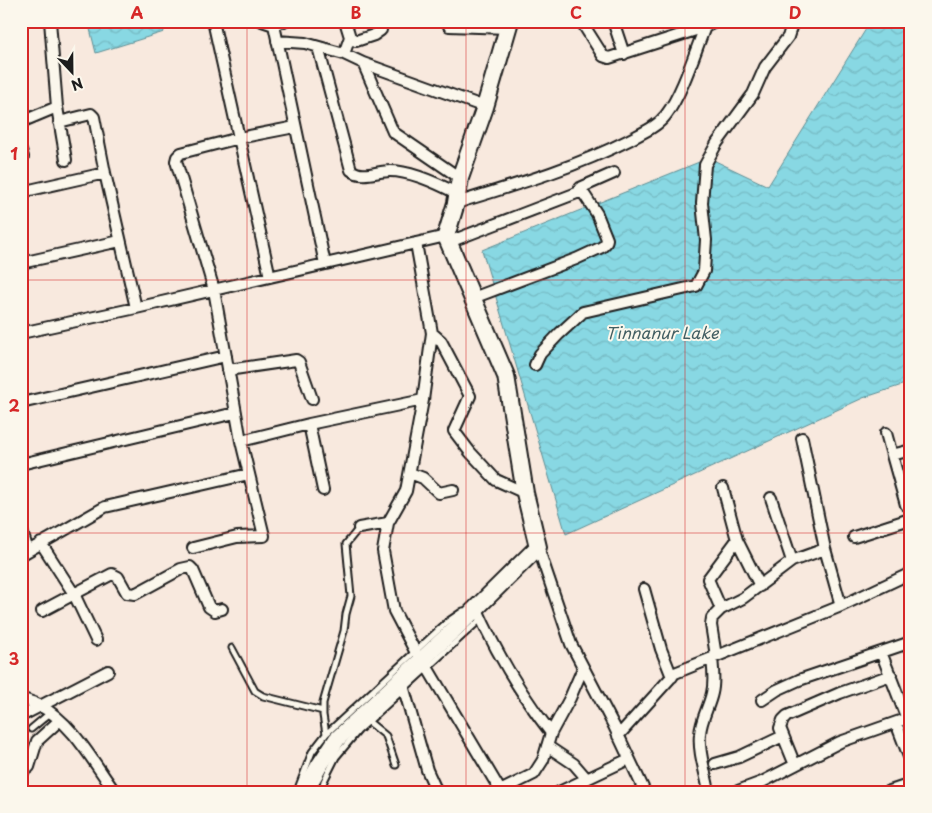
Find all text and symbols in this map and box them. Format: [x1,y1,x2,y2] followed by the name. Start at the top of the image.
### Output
[131,0,144,24] text: A
[351,0,362,24] text: B
[570,0,582,24] text: C
[789,0,801,24] text: D
[48,48,98,98] north arrow
[68,73,86,96] text: N
[10,141,18,165] text: 1
[606,320,720,344] water label: Tinnanur Lake
[8,393,20,417] text: 2
[9,646,19,670] text: 3

